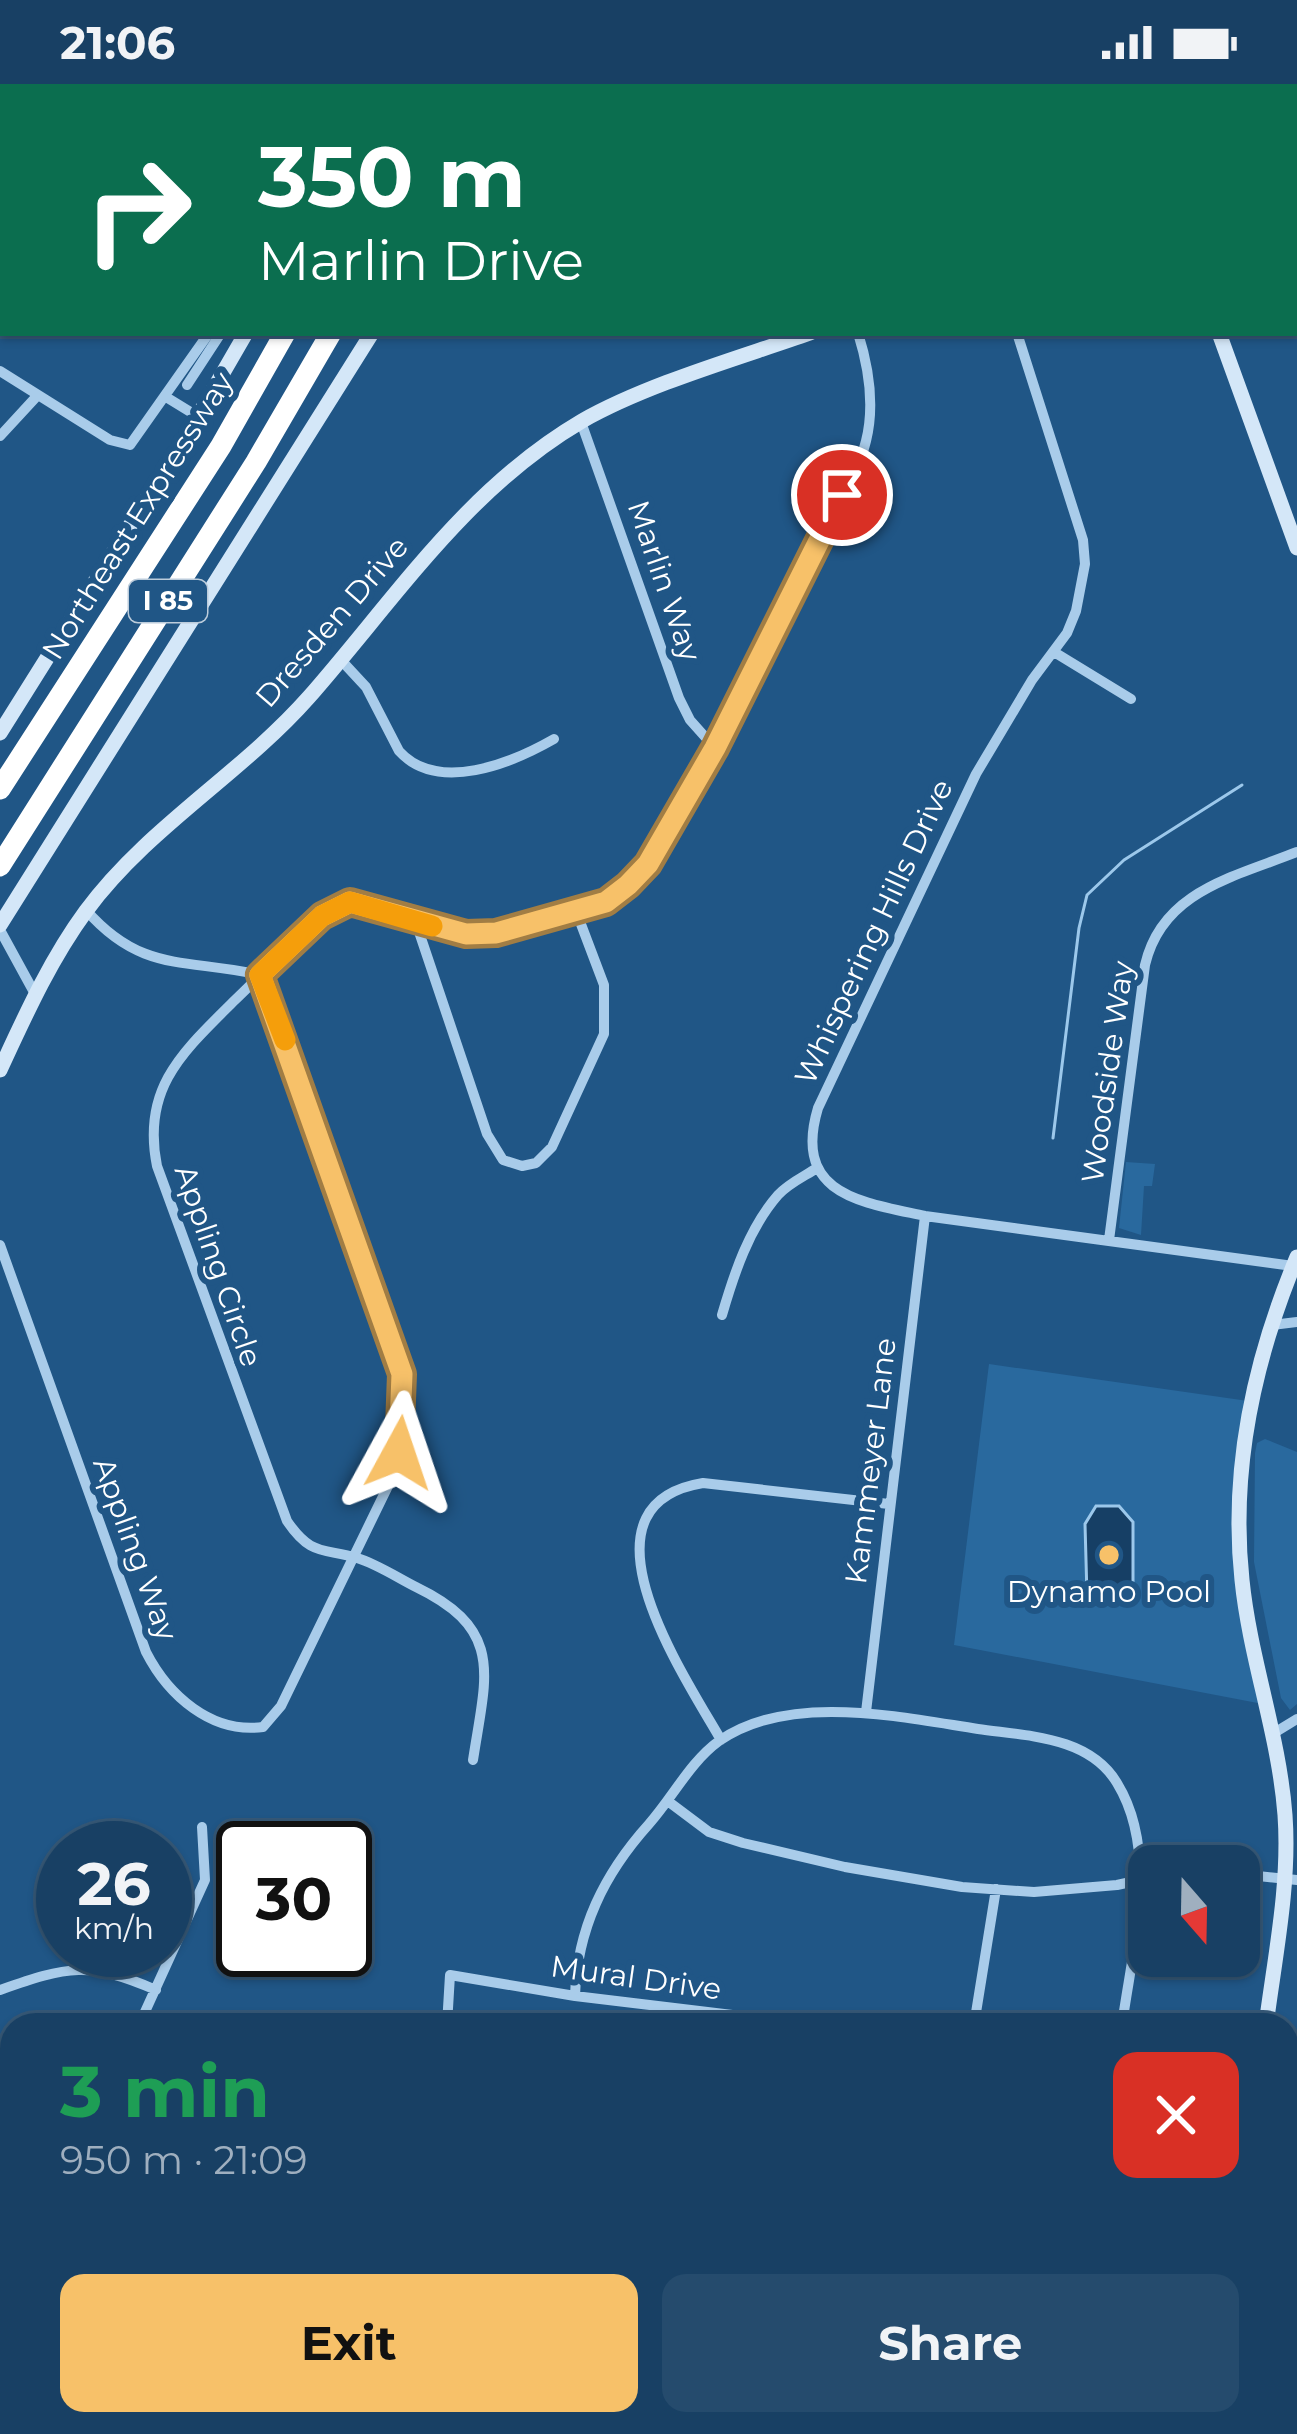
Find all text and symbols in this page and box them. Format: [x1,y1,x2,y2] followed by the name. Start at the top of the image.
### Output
[60,15,175,70] text: 21:06
[258,126,526,228] text: 350 m
[60,132,216,288] icon: right
[258,228,584,294] text: Marlin Drive
[34,364,242,666] street label: Northeast Expressway
[791,444,893,546] pin
[809,462,875,528] icon: arrive
[620,496,709,667] street label: Marlin Way
[247,529,416,715] street label: Dresden Drive
[129,580,207,622] road number: I 85
[787,773,961,1090] street label: Whispering Hills Drive
[1074,958,1141,1185] street label: Woodside Way
[167,1160,270,1372] street label: Appling Circle
[837,1336,904,1586] street label: Kammeyer Lane
[336,1390,462,1516] position arrow
[85,1452,186,1646] street label: Appling Way
[1096,1542,1122,1568] marker: Dynamo Pool
[1007,1573,1211,1610] place label: Dynamo Pool
[216,1821,372,1977] speed limit sign: 30
[1128,1845,1260,1977] north arrow
[1128,1845,1260,1977] map controls
[77,1847,151,1920] text: 26
[74,1910,154,1947] text: km/h
[548,1947,724,2008] street label: Mural Drive
[60,2047,270,2135] text: 3 min
[1113,2052,1239,2178] button: close
[60,2136,308,2184] text: 950 m · 21:09
[60,2274,638,2412] button: Exit
[662,2274,1239,2412] button: Share

